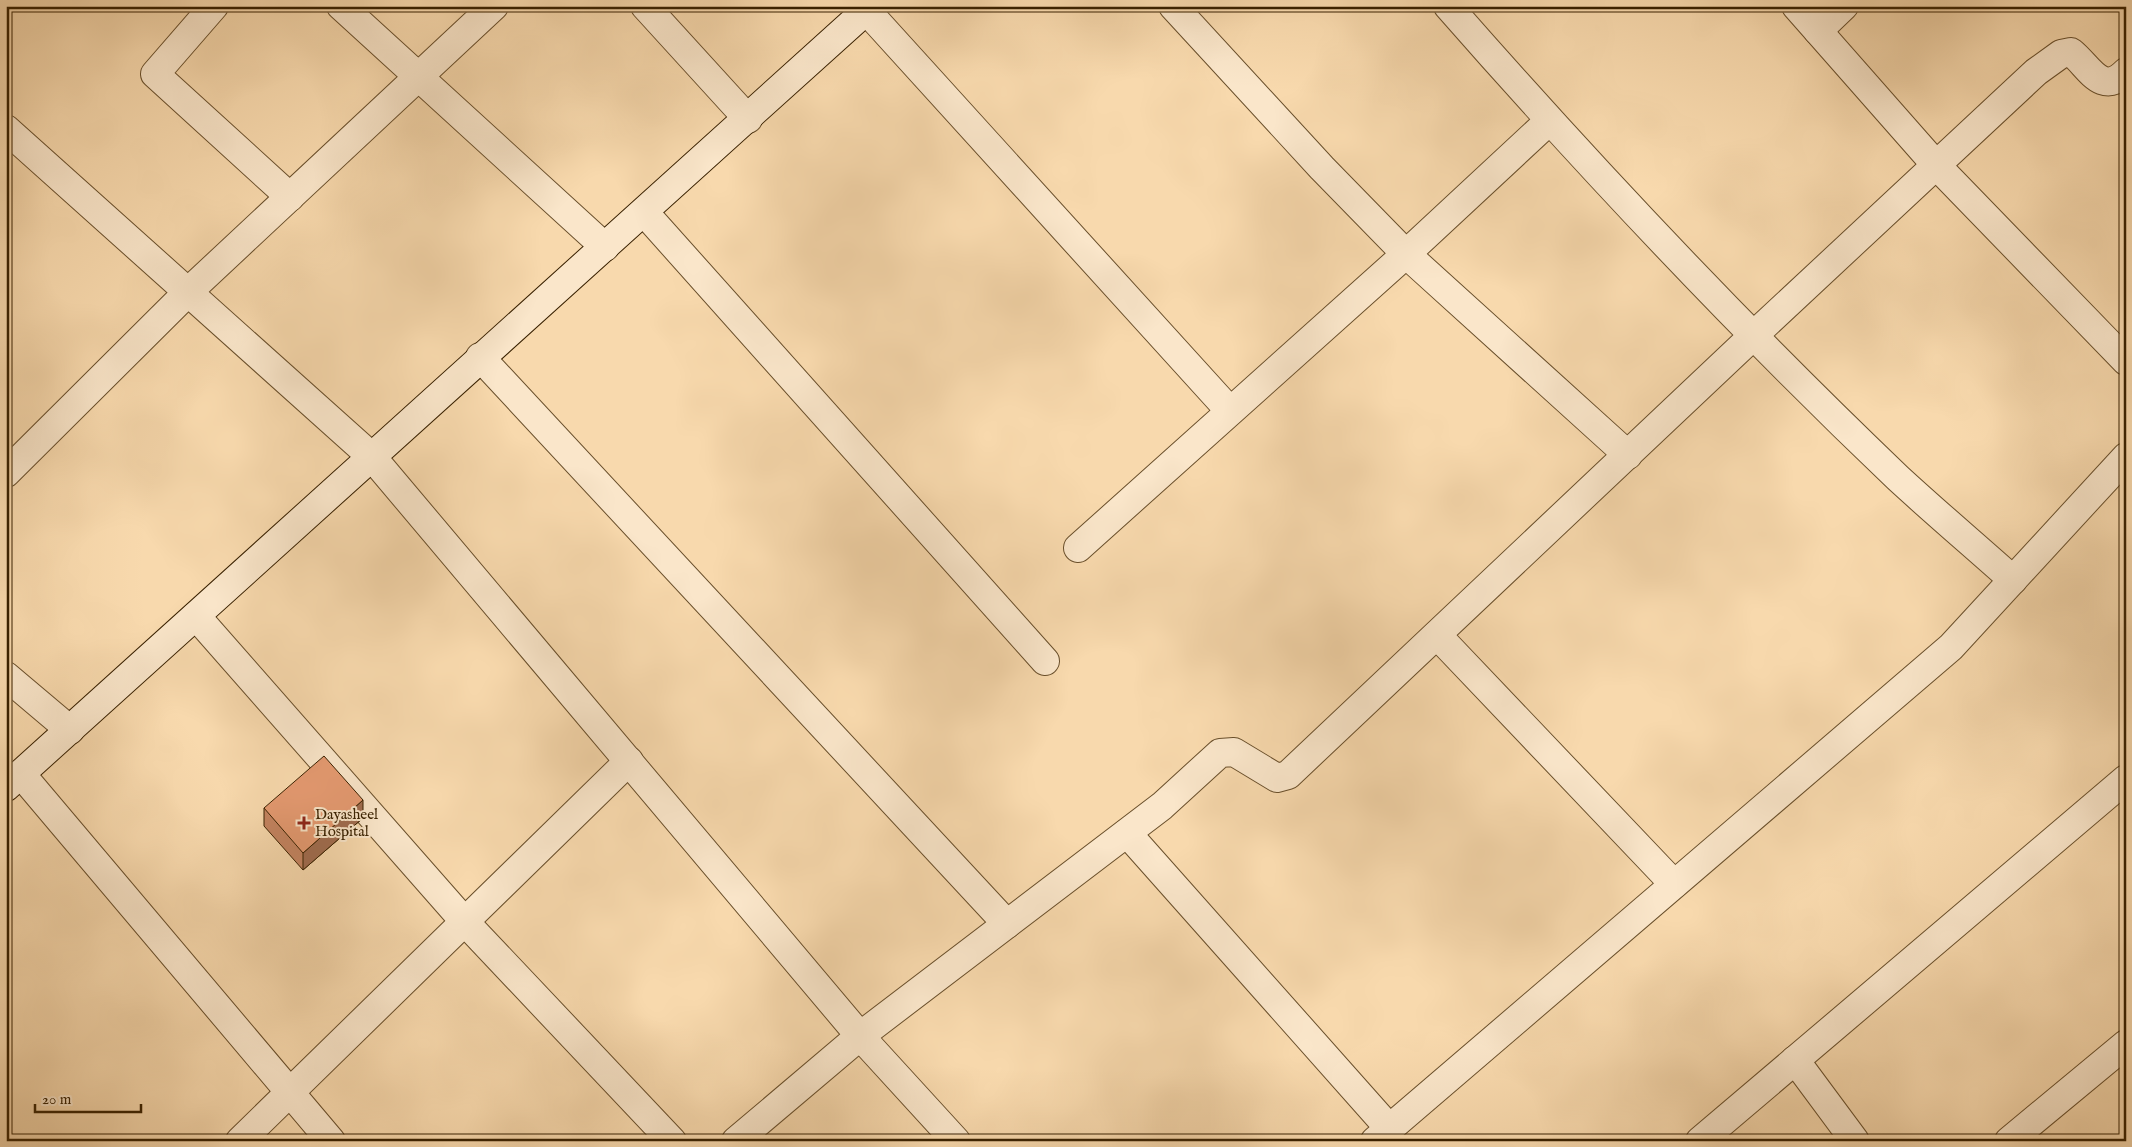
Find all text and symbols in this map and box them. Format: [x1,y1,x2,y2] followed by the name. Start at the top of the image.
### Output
[315,805,379,841] place label: Dayasheel Hospital
[297,816,311,830] marker: Dayasheel Hospital
[35,1082,141,1114] scale bar
[42,1090,72,1109] text: 20 m

